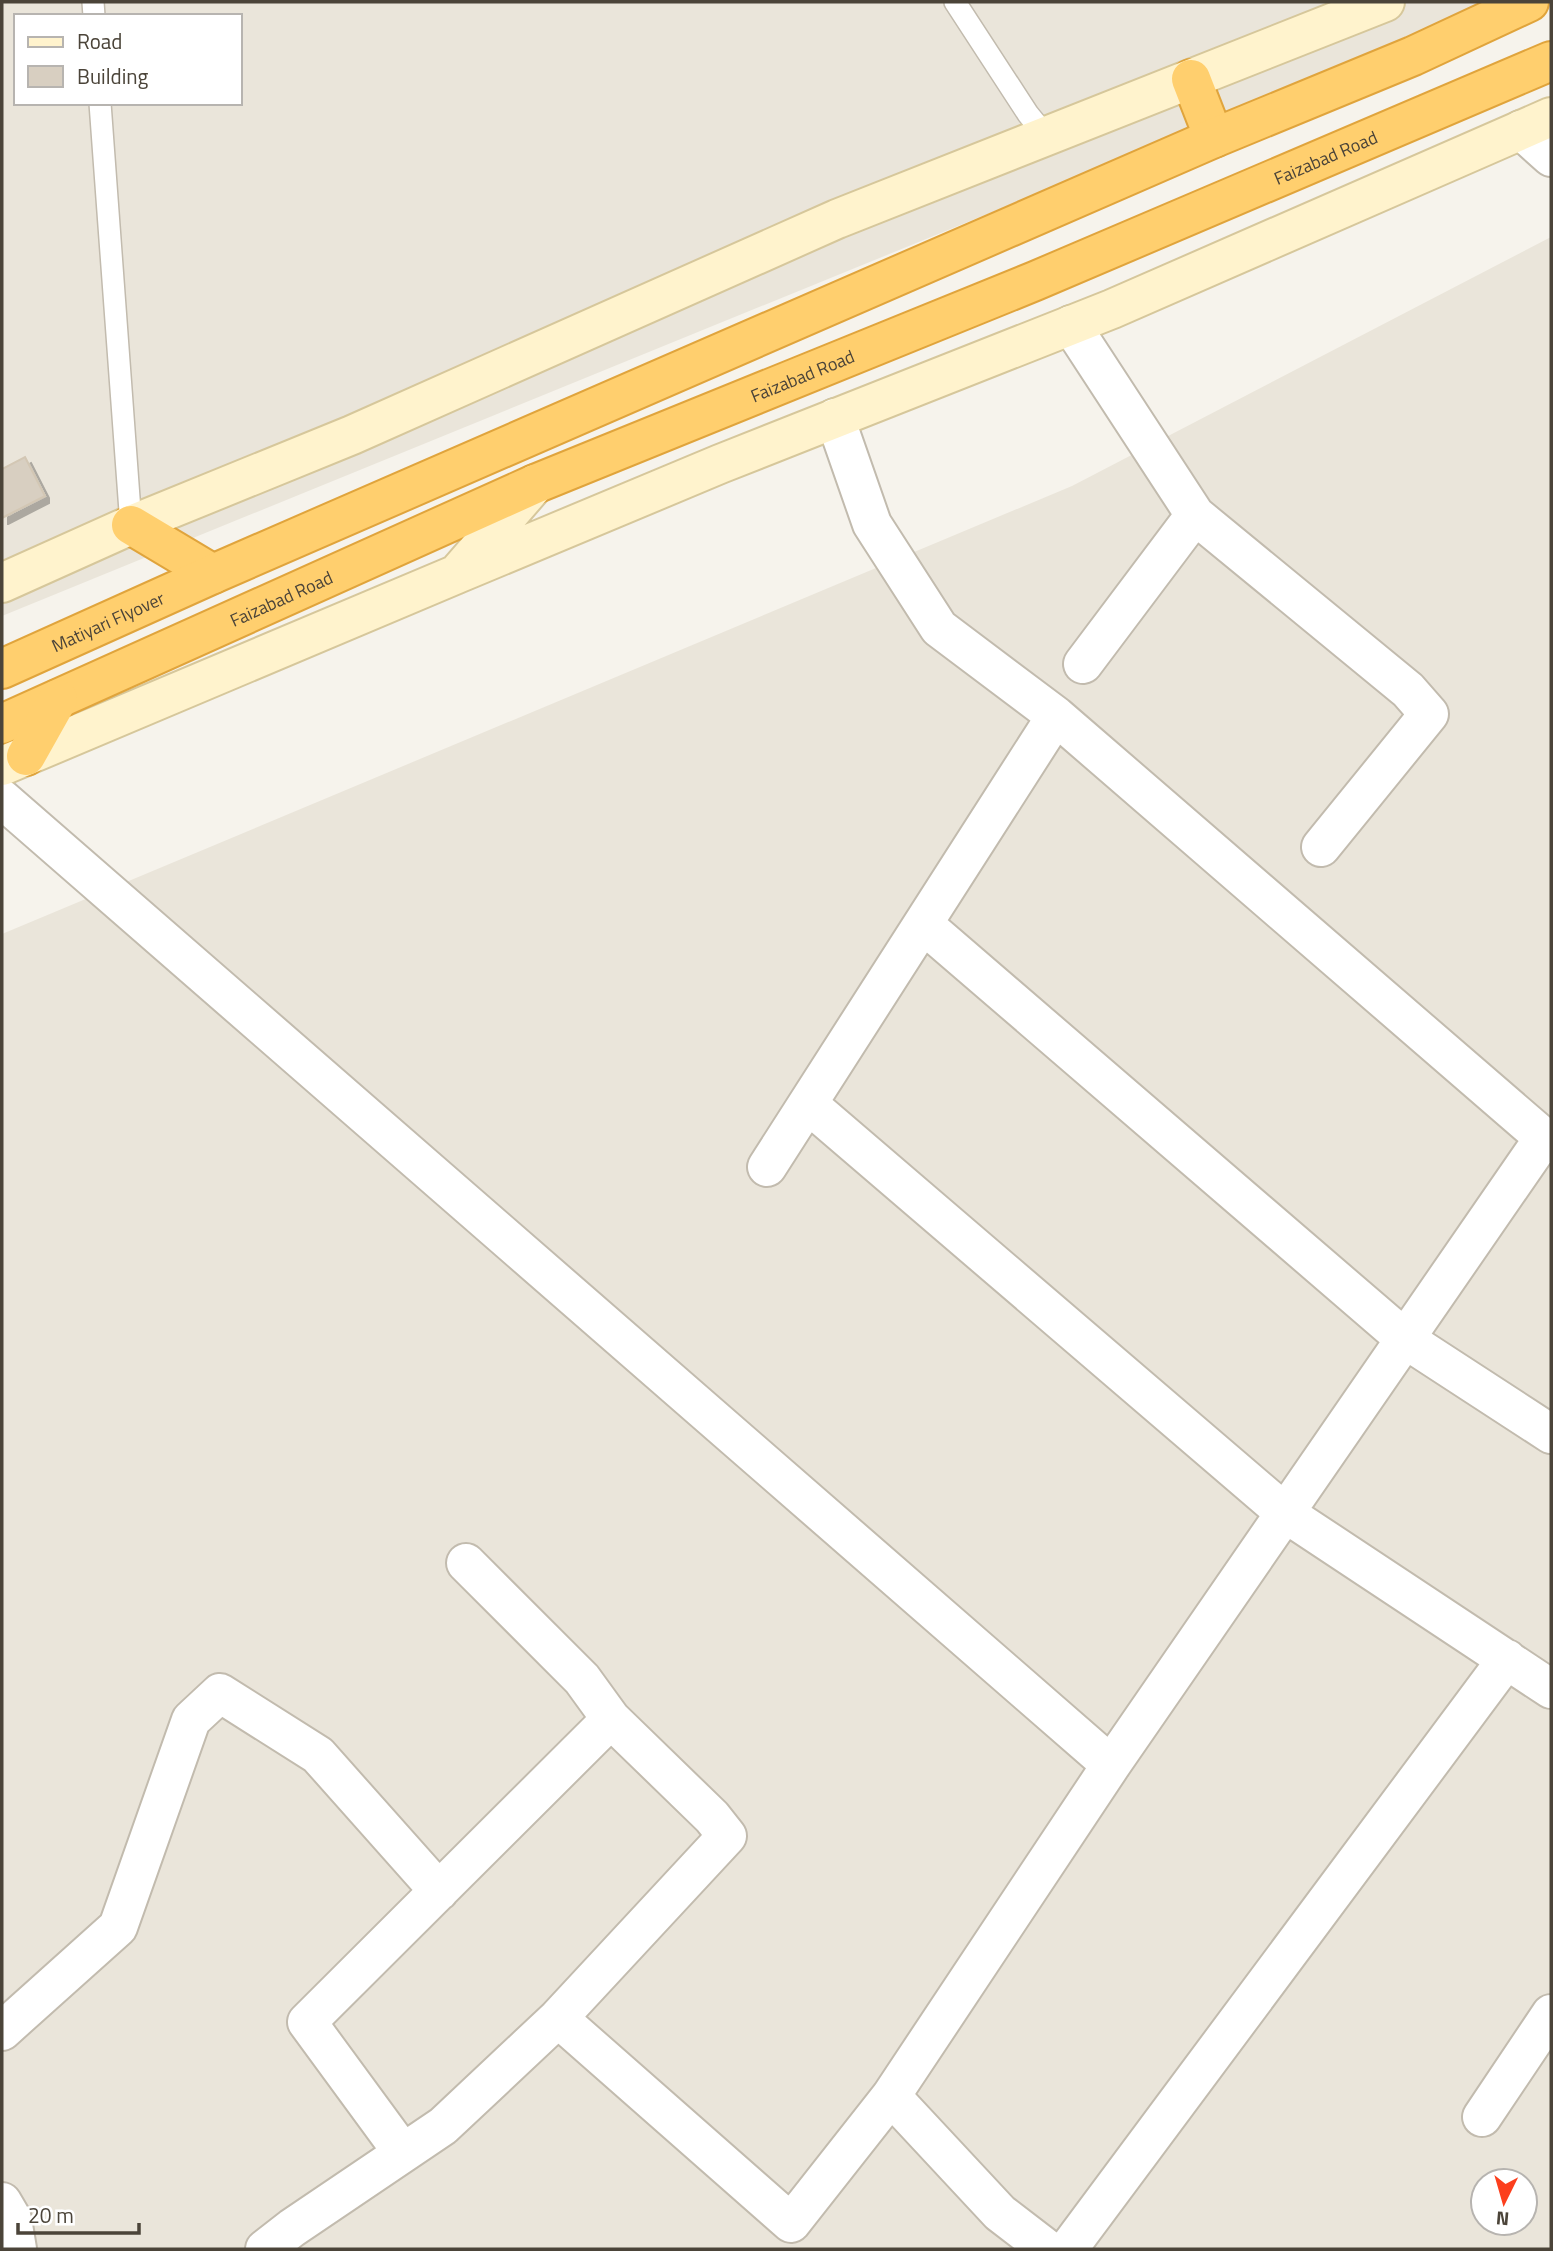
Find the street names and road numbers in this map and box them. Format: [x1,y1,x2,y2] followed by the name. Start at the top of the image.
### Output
[1270,123,1381,191] street label: Faizabad Road
[746,342,858,409] street label: Faizabad Road
[225,563,337,633] street label: Faizabad Road
[47,584,169,659] street label: Matiyari Flyover

